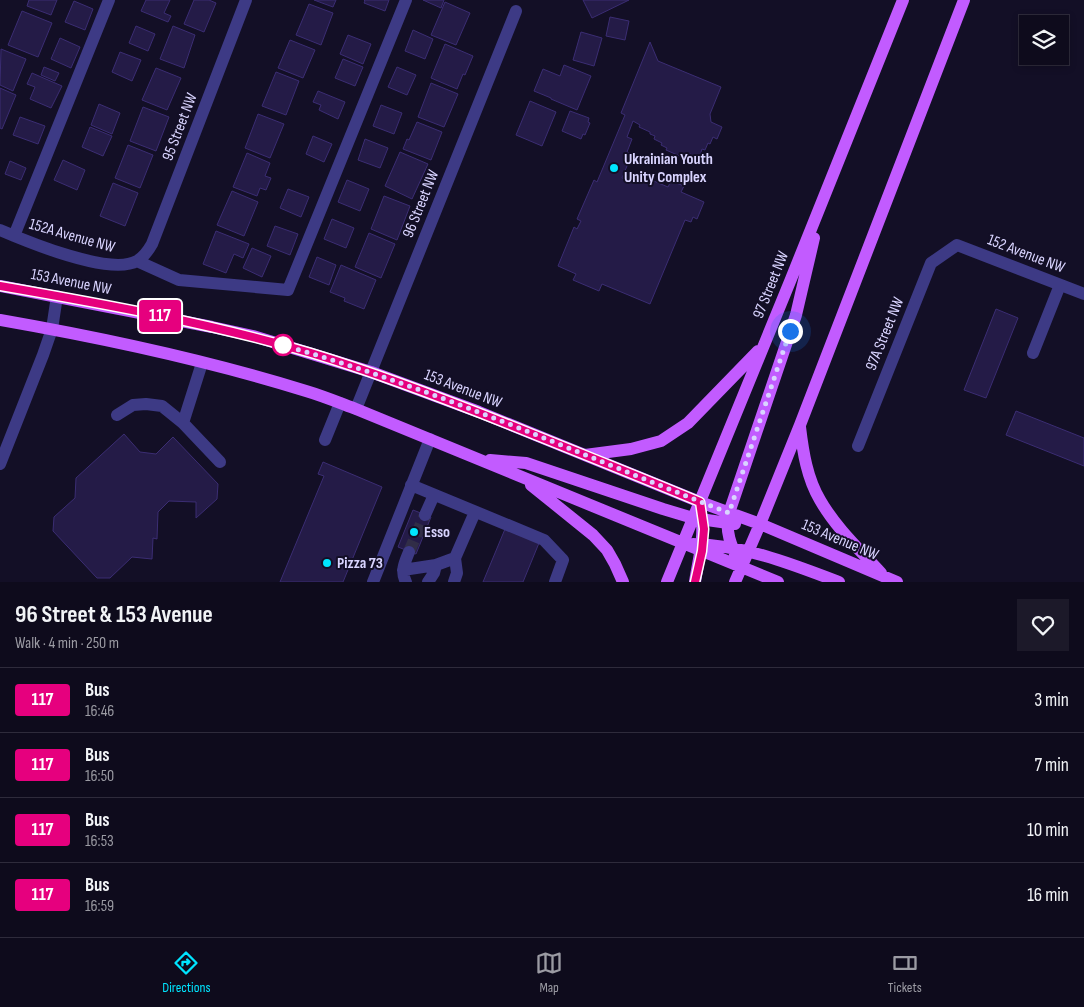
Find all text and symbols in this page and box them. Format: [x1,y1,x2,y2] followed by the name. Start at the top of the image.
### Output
[1019,15,1069,65] map controls
[1019,15,1069,65] button: layers
[158,90,202,164] street label: 95 Street NW
[624,150,713,187] place label: Ukrainian Youth Unity Complex
[608,162,620,174] marker: Ukrainian Youth Unity Complex
[399,167,443,241] street label: 96 Street NW
[27,215,118,257] street label: 152A Avenue NW
[985,231,1068,278] street label: 152 Avenue NW
[749,248,793,321] street label: 97 Street NW
[29,265,113,299] street label: 153 Avenue NW
[862,294,909,373] street label: 97A Street NW
[131,300,189,332] line badge: 117
[149,305,171,326] text: 117
[778,319,803,344] your location
[272,334,294,356] unlabelled marker
[422,366,505,413] street label: 153 Avenue NW
[799,515,882,565] street label: 153 Avenue NW
[424,523,450,542] place label: Esso
[408,526,420,538] marker: Esso
[337,554,383,573] place label: Pizza 73
[321,557,333,569] marker: Pizza 73
[1017,599,1069,651] button: heart
[15,600,213,629] text: 96 Street & 153 Avenue
[15,634,119,653] text: Walk · 4 min · 250 m
[85,679,110,702] text: Bus
[32,689,53,710] text: 117
[1034,689,1069,712] text: 3 min
[85,702,114,721] text: 16:46
[85,744,110,767] text: Bus
[32,754,53,775] text: 117
[1035,754,1069,777] text: 7 min
[85,767,114,786] text: 16:50
[85,809,110,832] text: Bus
[32,819,53,840] text: 117
[1027,819,1069,842] text: 10 min
[85,832,114,851] text: 16:53
[85,874,110,897] text: Bus
[32,884,53,905] text: 117
[1027,884,1069,907] text: 16 min
[85,897,114,916] text: 16:59
[162,949,210,996] tab: Directions
[535,949,563,996] tab: Map
[888,949,922,996] tab: Tickets

